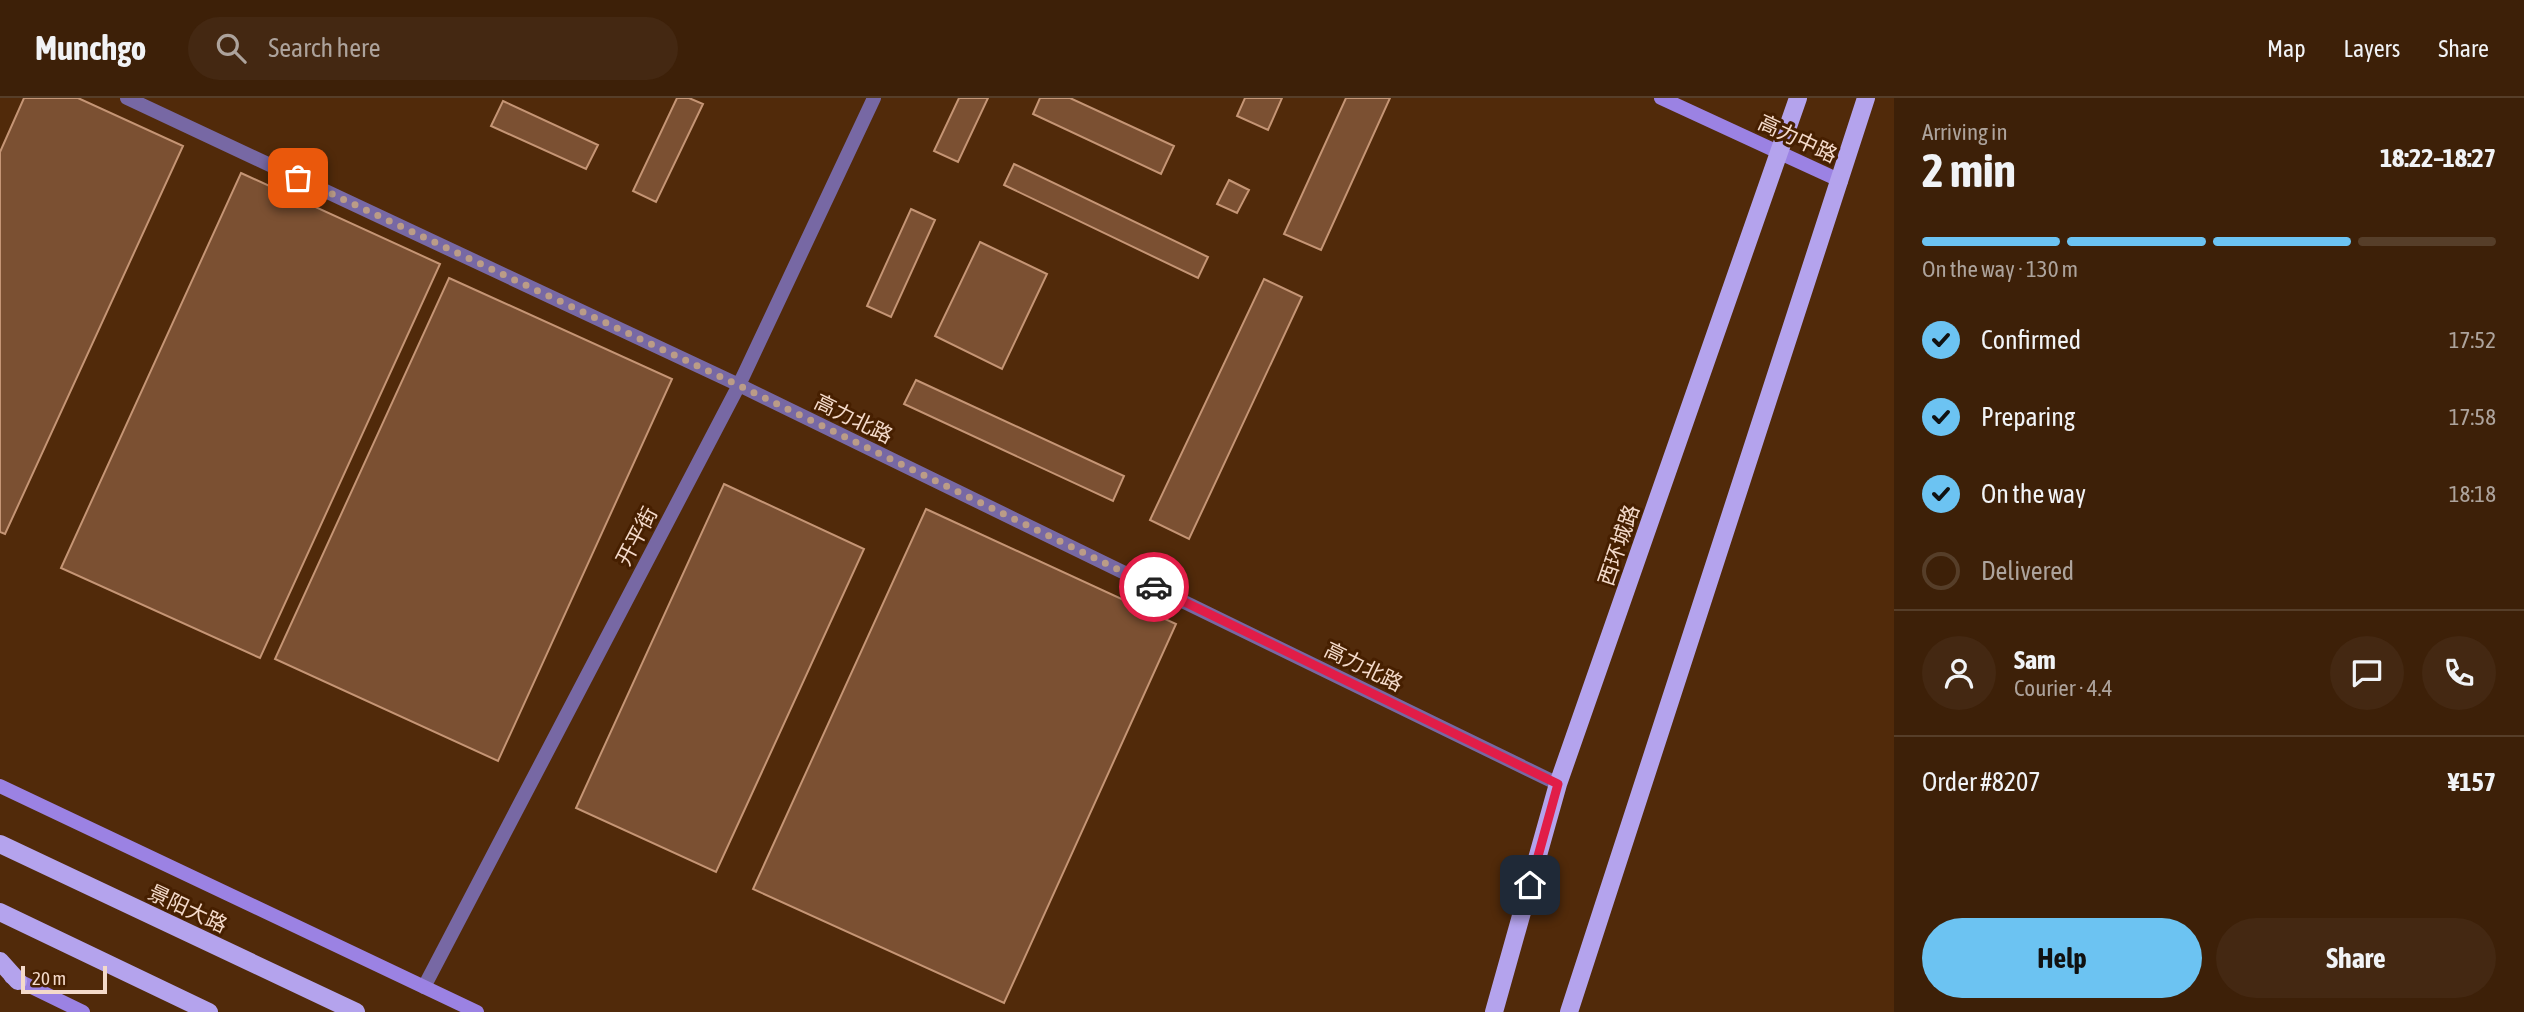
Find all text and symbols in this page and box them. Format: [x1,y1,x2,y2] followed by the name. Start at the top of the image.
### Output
[188,17,678,80] search box
[35,29,146,67] text: Munchgo
[212,29,250,67] icon: search
[268,33,380,63] text: Search here
[2267,35,2306,62] text: Map
[2344,35,2400,62] text: Layers
[2438,35,2489,62] text: Share
[1755,109,1841,167] street label: 高力中路
[1922,119,2008,145] text: Arriving in
[2380,143,2496,173] text: 18:22–18:27
[1922,144,2016,197] text: 2 min
[268,148,328,208] pin
[279,159,317,197] icon: bag
[1922,256,2078,282] text: On the way · 130 m
[1922,321,1960,359] icon: check
[1981,325,2081,355] text: Confirmed
[2449,327,2496,353] text: 17:52
[811,389,897,447] street label: 高力北路
[1922,398,1960,436] icon: check
[1981,402,2075,432] text: Preparing
[2449,404,2496,430] text: 17:58
[1922,475,1960,513] icon: check
[1981,479,2086,509] text: On the way
[2449,481,2496,507] text: 18:18
[1593,501,1643,589] street label: 西环城路
[611,503,661,569] street label: 开平街
[1119,552,1189,622] courier
[1981,556,2074,586] text: Delivered
[1135,568,1173,606] icon: car
[1922,636,1996,710] button: person
[2330,636,2404,710] button: chat
[2422,636,2496,710] button: phone
[1321,637,1407,695] street label: 高力北路
[2014,645,2056,675] text: Sam
[2014,675,2113,701] text: Courier · 4.4
[1922,767,2041,797] text: Order #8207
[2448,767,2496,797] text: ¥157
[1500,855,1560,915] pin
[1511,866,1549,904] icon: home
[145,879,231,937] street label: 景阳大路
[1922,918,2202,998] button: Help
[2216,918,2496,998] button: Share
[21,963,107,995] scale bar
[32,967,66,989] text: 20 m

